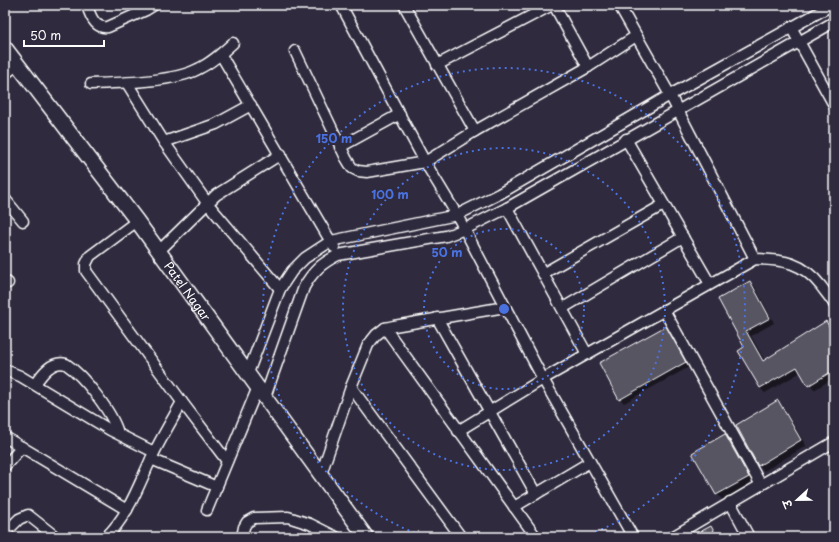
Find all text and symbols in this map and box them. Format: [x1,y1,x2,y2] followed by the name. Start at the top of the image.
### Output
[24,22,104,48] scale bar
[30,26,61,44] text: 50 m
[316,129,352,147] text: 150 m
[371,185,409,203] text: 100 m
[431,243,463,261] text: 50 m
[160,258,216,325] street label: Patel Nagar
[497,302,511,316] centre of rings
[777,480,817,520] north arrow
[777,496,797,511] text: उ

